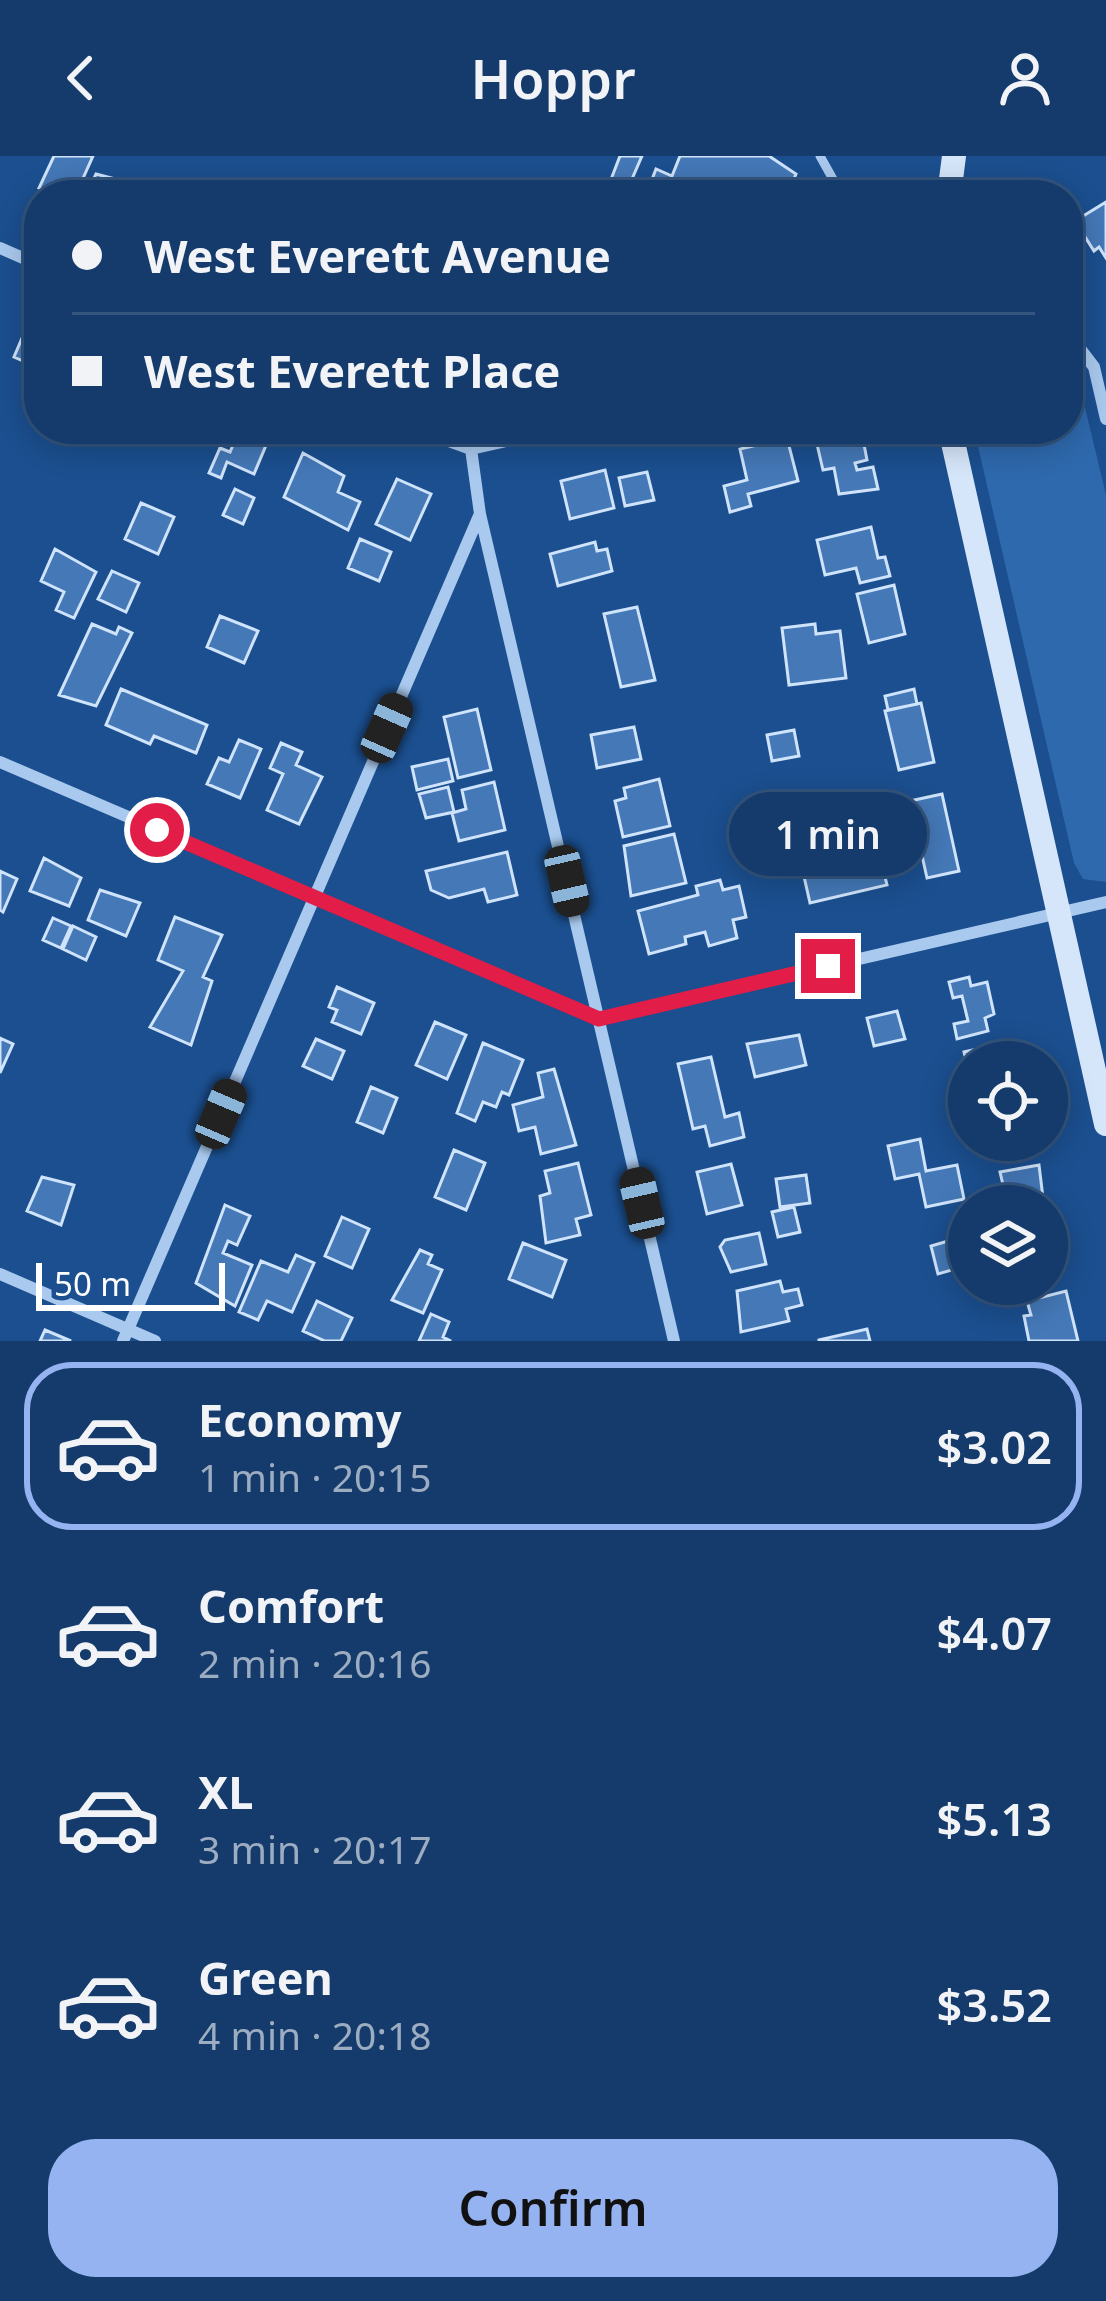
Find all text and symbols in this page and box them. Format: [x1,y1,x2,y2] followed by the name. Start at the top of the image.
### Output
[470,41,636,115] text: Hoppr
[48,45,114,111] icon: back
[992,45,1058,111] icon: person
[144,225,611,286] text: West Everett Avenue
[144,340,560,401] text: West Everett Place
[356,688,418,768] car
[729,792,927,876] callout: 1 min
[130,803,184,857] route start
[775,807,881,860] text: 1 min
[541,842,593,920] car
[801,939,855,993] route end
[948,1041,1068,1305] map controls
[948,1041,1068,1161] button: locate
[190,1074,252,1154] car
[616,1164,668,1242] car
[948,1185,1068,1305] button: layers
[36,1257,225,1310] scale bar
[54,1261,131,1306] text: 50 m
[198,1389,402,1450] text: Economy
[54,1392,162,1500] icon: car
[937,1416,1052,1477] text: $3.02
[198,1450,432,1503] text: 1 min · 20:15
[198,1575,384,1636] text: Comfort
[54,1578,162,1686] icon: car
[937,1602,1052,1663] text: $4.07
[198,1636,432,1689] text: 2 min · 20:16
[198,1761,253,1822] text: XL
[54,1764,162,1872] icon: car
[937,1788,1052,1849] text: $5.13
[198,1822,432,1875] text: 3 min · 20:17
[198,1947,333,2008] text: Green
[54,1950,162,2058] icon: car
[937,1974,1052,2035] text: $3.52
[198,2008,432,2061] text: 4 min · 20:18
[48,2139,1058,2277] button: Confirm

